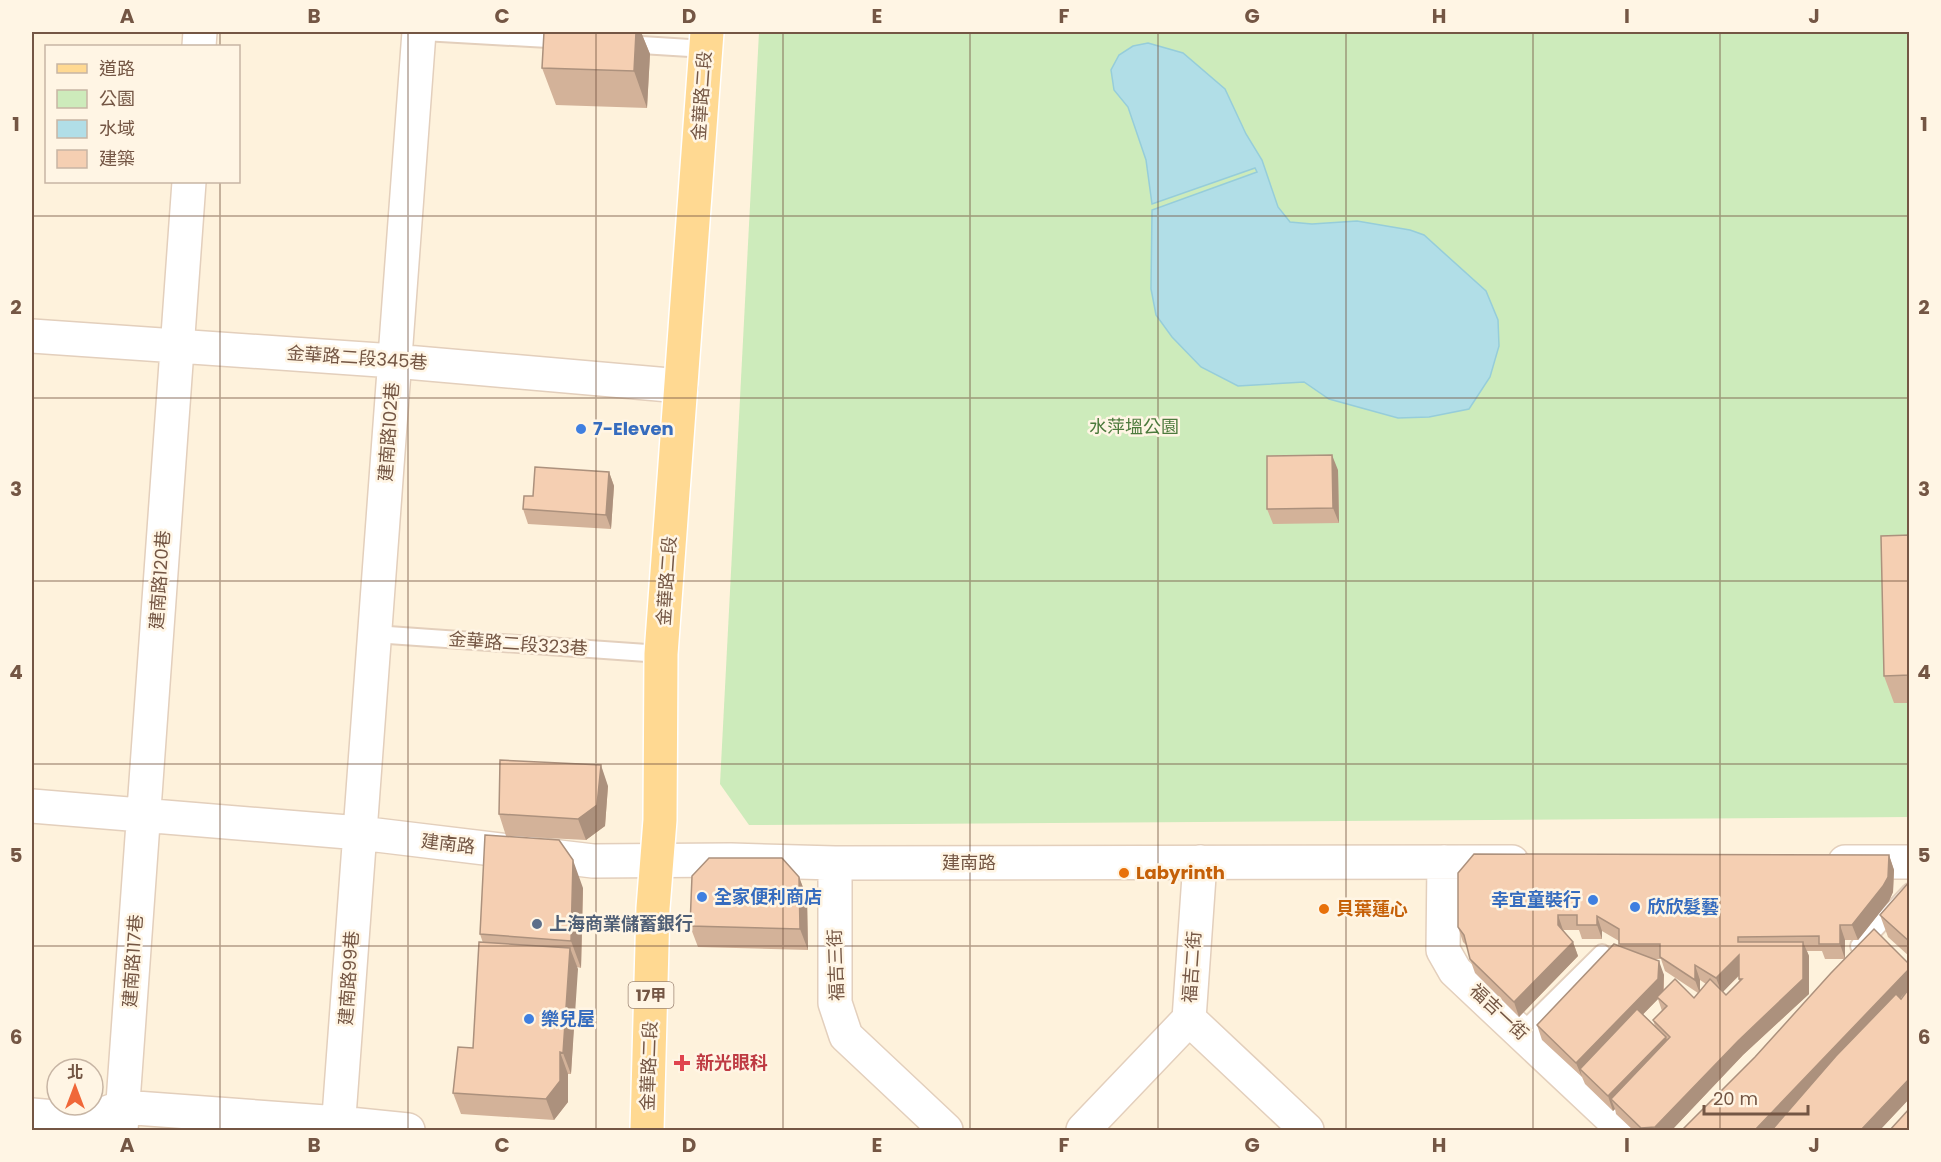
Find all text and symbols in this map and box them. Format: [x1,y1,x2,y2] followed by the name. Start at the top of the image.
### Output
[120,2,135,30] text: A
[307,2,321,30] text: B
[494,2,510,30] text: C
[682,2,696,30] text: D
[872,2,882,30] text: E
[1059,2,1070,30] text: F
[1244,2,1260,30] text: G
[1432,2,1446,30] text: H
[1624,2,1630,30] text: I
[1808,2,1820,30] text: J
[45,45,240,183] legend
[686,50,717,142] street label: 金華路二段
[99,56,135,81] text: 道路
[99,86,135,111] text: 公園
[12,110,20,138] text: 1
[1920,110,1928,138] text: 1
[99,116,135,141] text: 水域
[99,146,135,171] text: 建築
[10,293,22,321] text: 2
[1918,293,1930,321] text: 2
[286,340,428,375] street label: 金華路二段345巷
[373,382,404,482] street label: 建南路102巷
[1089,414,1179,439] park label: 水萍塭公園
[593,416,674,441] place label: 7-Eleven
[574,422,588,436] marker: 7-Eleven
[10,475,22,503] text: 3
[1918,475,1930,503] text: 3
[144,530,175,630] street label: 建南路120巷
[651,535,682,627] street label: 金華路二段
[448,626,589,661] street label: 金華路二段323巷
[9,658,23,686] text: 4
[1917,658,1931,686] text: 4
[420,828,476,859] street label: 建南路
[10,841,23,869] text: 5
[1918,841,1931,869] text: 5
[942,850,996,875] street label: 建南路
[1136,860,1225,885] place label: Labyrinth
[1117,866,1131,880] marker: Labyrinth
[714,884,822,909] place label: 全家便利商店
[1491,887,1581,912] place label: 幸宜童裝行
[695,890,709,904] marker: 全家便利商店
[1586,893,1600,907] marker: 幸宜童裝行
[1647,894,1719,919] place label: 欣欣髮藝
[1336,896,1408,921] place label: 貝葉蓮心
[1628,900,1642,914] marker: 欣欣髮藝
[1317,902,1331,916] marker: 貝葉蓮心
[549,911,693,936] place label: 上海商業儲蓄銀行
[117,914,148,1008] street label: 建南路117巷
[530,917,544,931] marker: 上海商業儲蓄銀行
[822,929,849,1001] street label: 福吉三街
[333,930,364,1026] street label: 建南路99巷
[1177,930,1206,1004] street label: 福吉二街
[1464,978,1534,1045] street label: 福吉一街
[628,982,674,1008] road number: 17甲
[541,1006,595,1031] place label: 樂兒屋
[522,1012,536,1026] marker: 樂兒屋
[634,1021,663,1111] street label: 金華路二段
[10,1023,22,1051] text: 6
[1918,1023,1930,1051] text: 6
[696,1050,768,1075] place label: 新光眼科
[673,1054,691,1072] marker: 新光眼科
[45,1057,105,1117] north arrow
[67,1061,83,1084] text: 北
[1704,1078,1808,1116] scale bar
[1713,1086,1758,1111] text: 20 m
[120,1131,135,1159] text: A
[307,1131,321,1159] text: B
[494,1131,510,1159] text: C
[682,1131,696,1159] text: D
[872,1131,882,1159] text: E
[1059,1131,1070,1159] text: F
[1244,1131,1260,1159] text: G
[1432,1131,1446,1159] text: H
[1624,1131,1630,1159] text: I
[1808,1131,1820,1159] text: J

